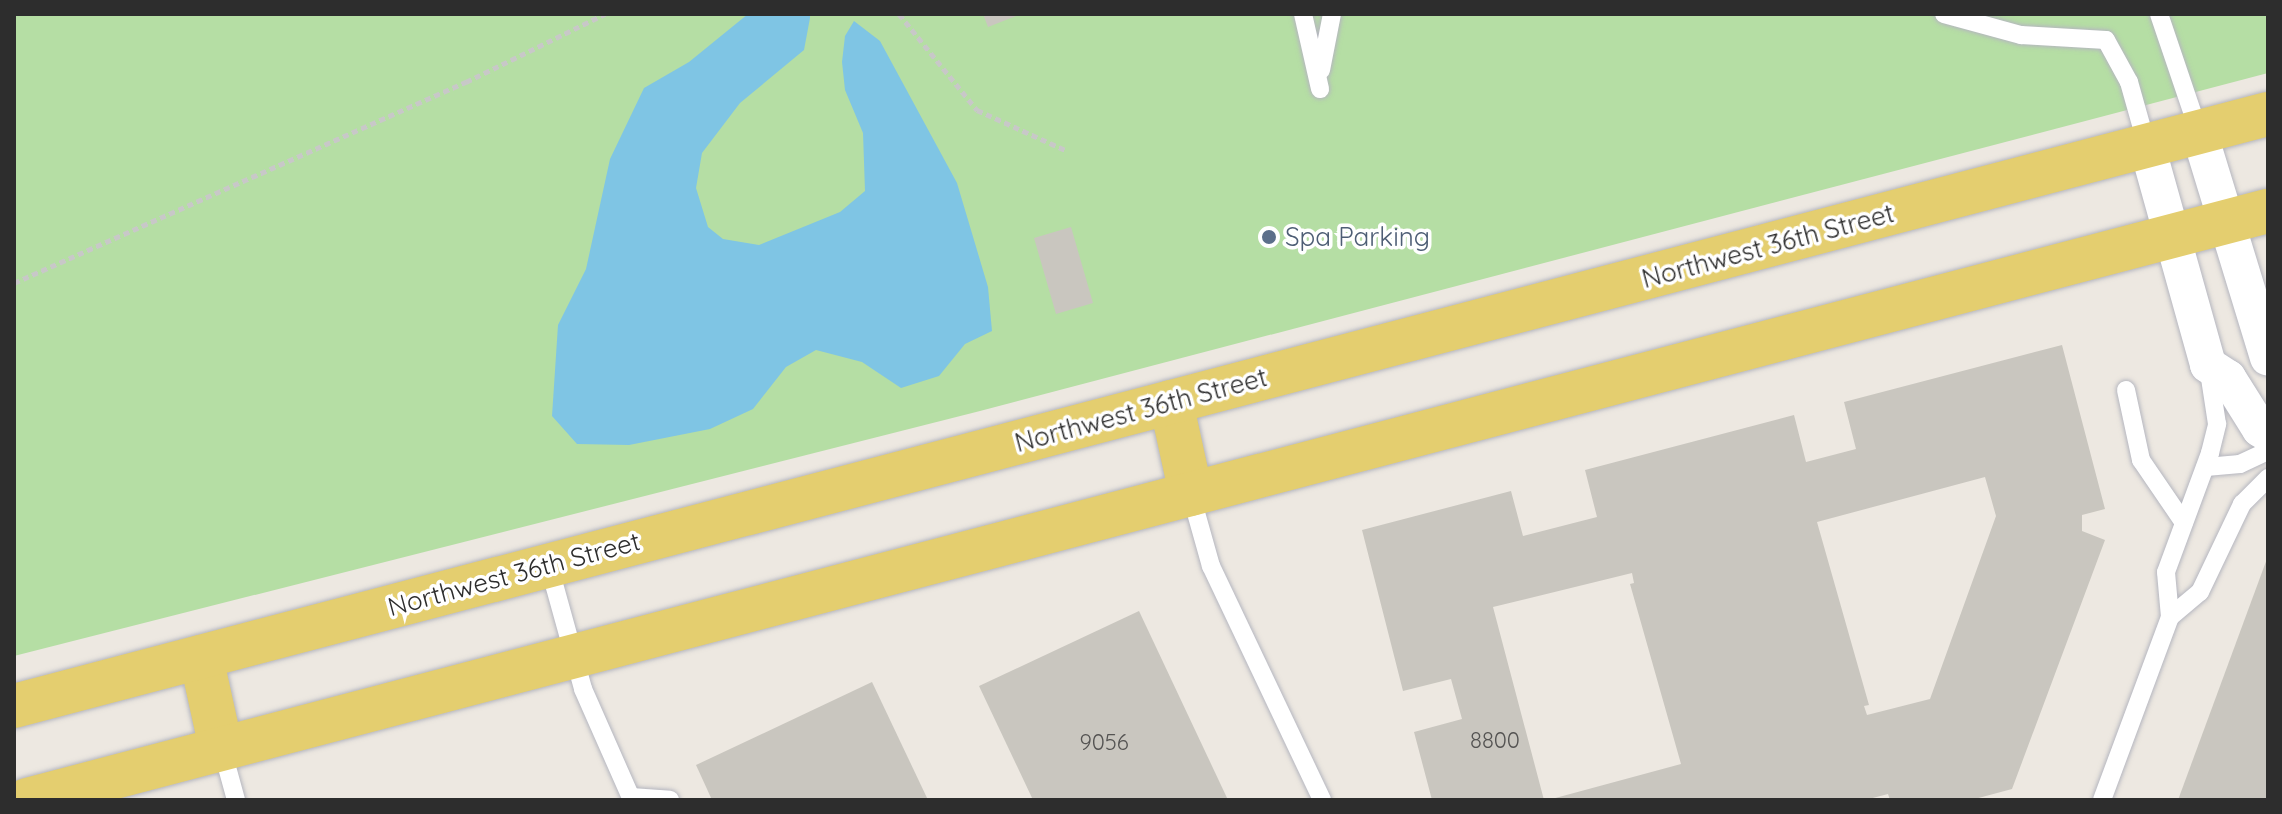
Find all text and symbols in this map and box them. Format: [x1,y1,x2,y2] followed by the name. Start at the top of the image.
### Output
[1638,197,1898,295] street label: Northwest 36th Street
[1285,221,1430,253] place label: Spa Parking
[1260,228,1278,246] marker: Spa Parking
[1011,361,1271,459] street label: Northwest 36th Street
[384,525,644,623] street label: Northwest 36th Street
[1470,728,1520,754] house number: 8800
[1079,730,1129,756] house number: 9056

